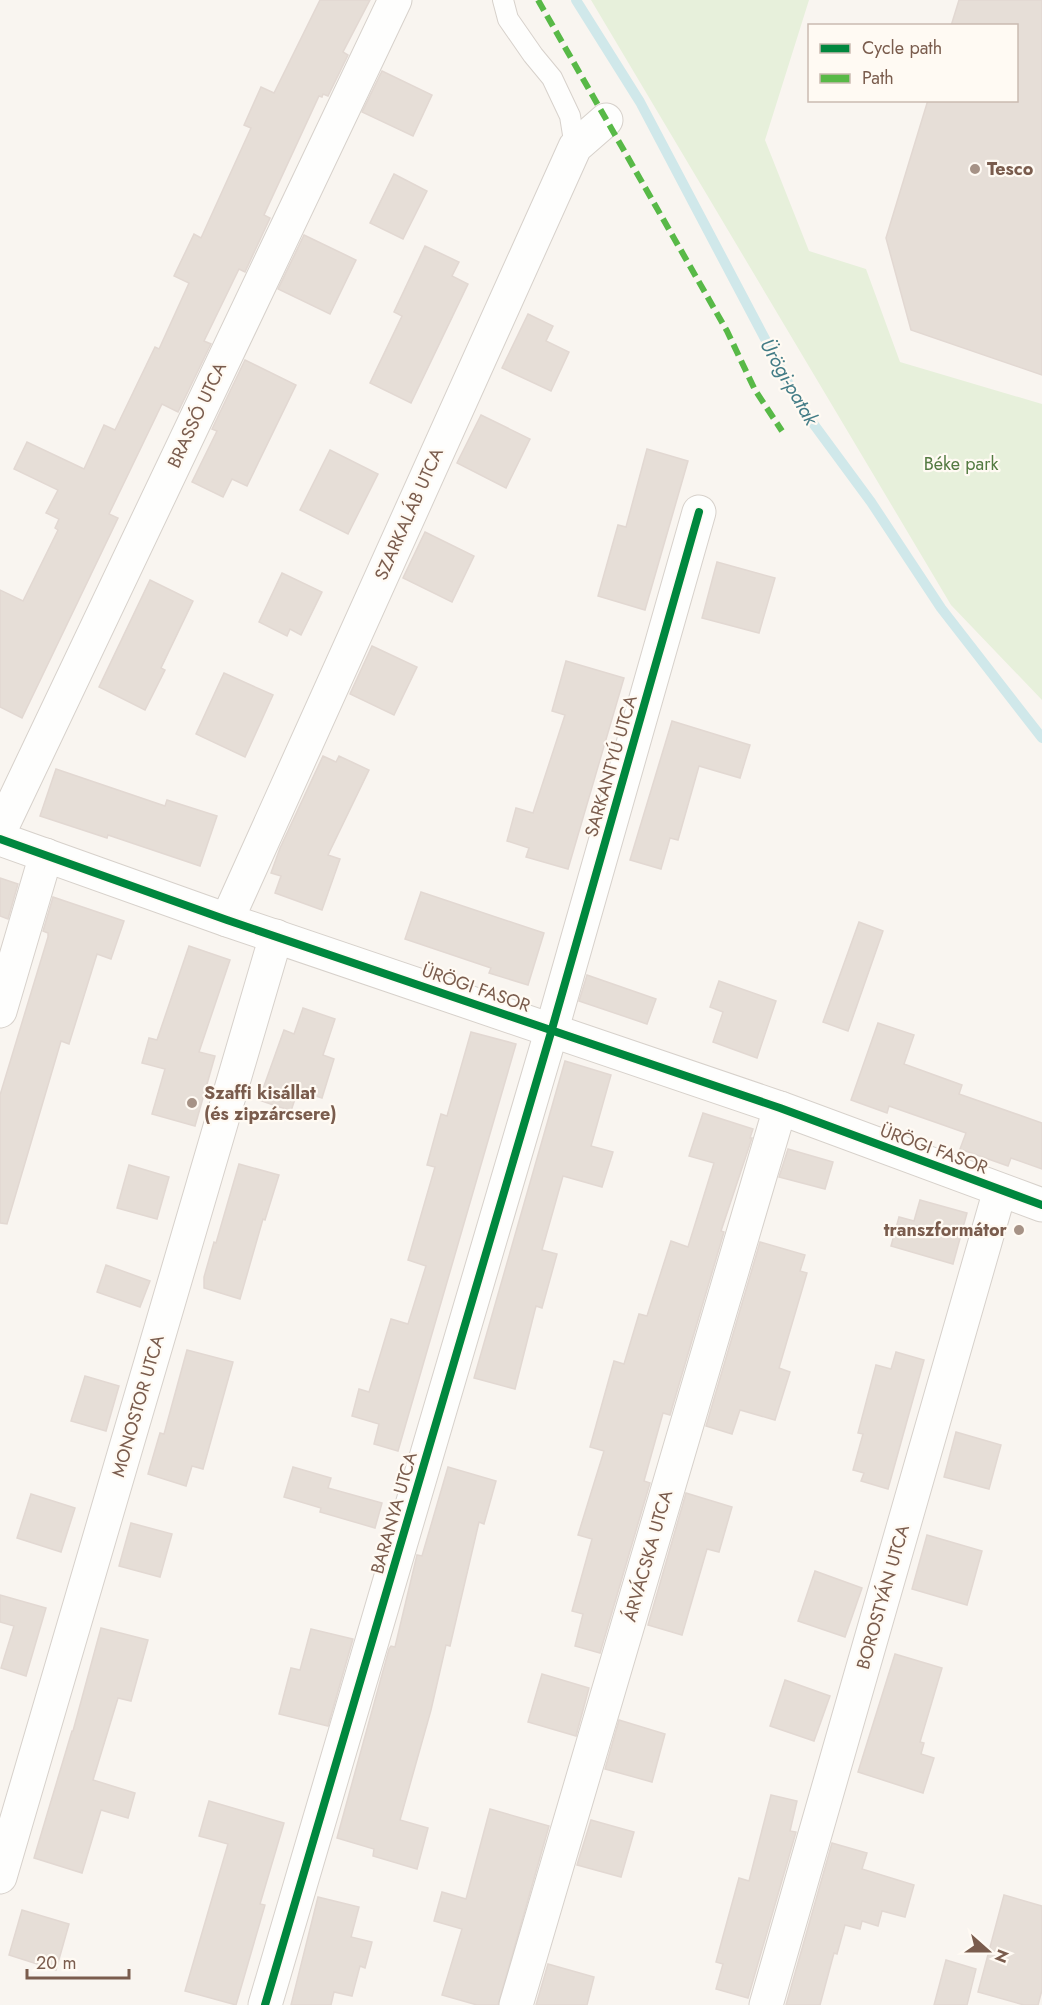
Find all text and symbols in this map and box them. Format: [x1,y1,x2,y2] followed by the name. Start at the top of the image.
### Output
[808,24,1018,102] legend
[862,35,942,61] text: Cycle path
[862,65,894,91] text: Path
[987,156,1034,182] place label: Tesco
[968,162,982,176] marker: Tesco
[753,333,826,432] water label: Ürögi-patak
[161,358,233,472] street label: BRASSÓ UTCA
[368,444,450,584] street label: SZARKALÁB UTCA
[924,451,998,477] park label: Béke park
[578,692,644,840] street label: SARKANTYÚ UTCA
[418,957,534,1019] street label: ÜRÖGI FASOR
[204,1080,337,1127] place label: Szaffi kisállat (és zipzárcsere)
[185,1096,199,1110] marker: Szaffi kisállat (és zipzárcsere)
[876,1117,992,1181] street label: ÜRÖGI FASOR
[884,1217,1008,1243] place label: transzformátor
[1012,1223,1026,1237] marker: transzformátor
[105,1332,171,1480] street label: MONOSTOR UTCA
[364,1449,424,1577] street label: BARANYA UTCA
[617,1487,679,1625] street label: ÁRVÁCSKA UTCA
[850,1521,916,1672] street label: BOROSTYÁN UTCA
[958,1921,1018,1981] north arrow
[27,1942,129,1980] scale bar
[989,1946,1015,1966] text: N
[36,1950,76,1976] text: 20 m

